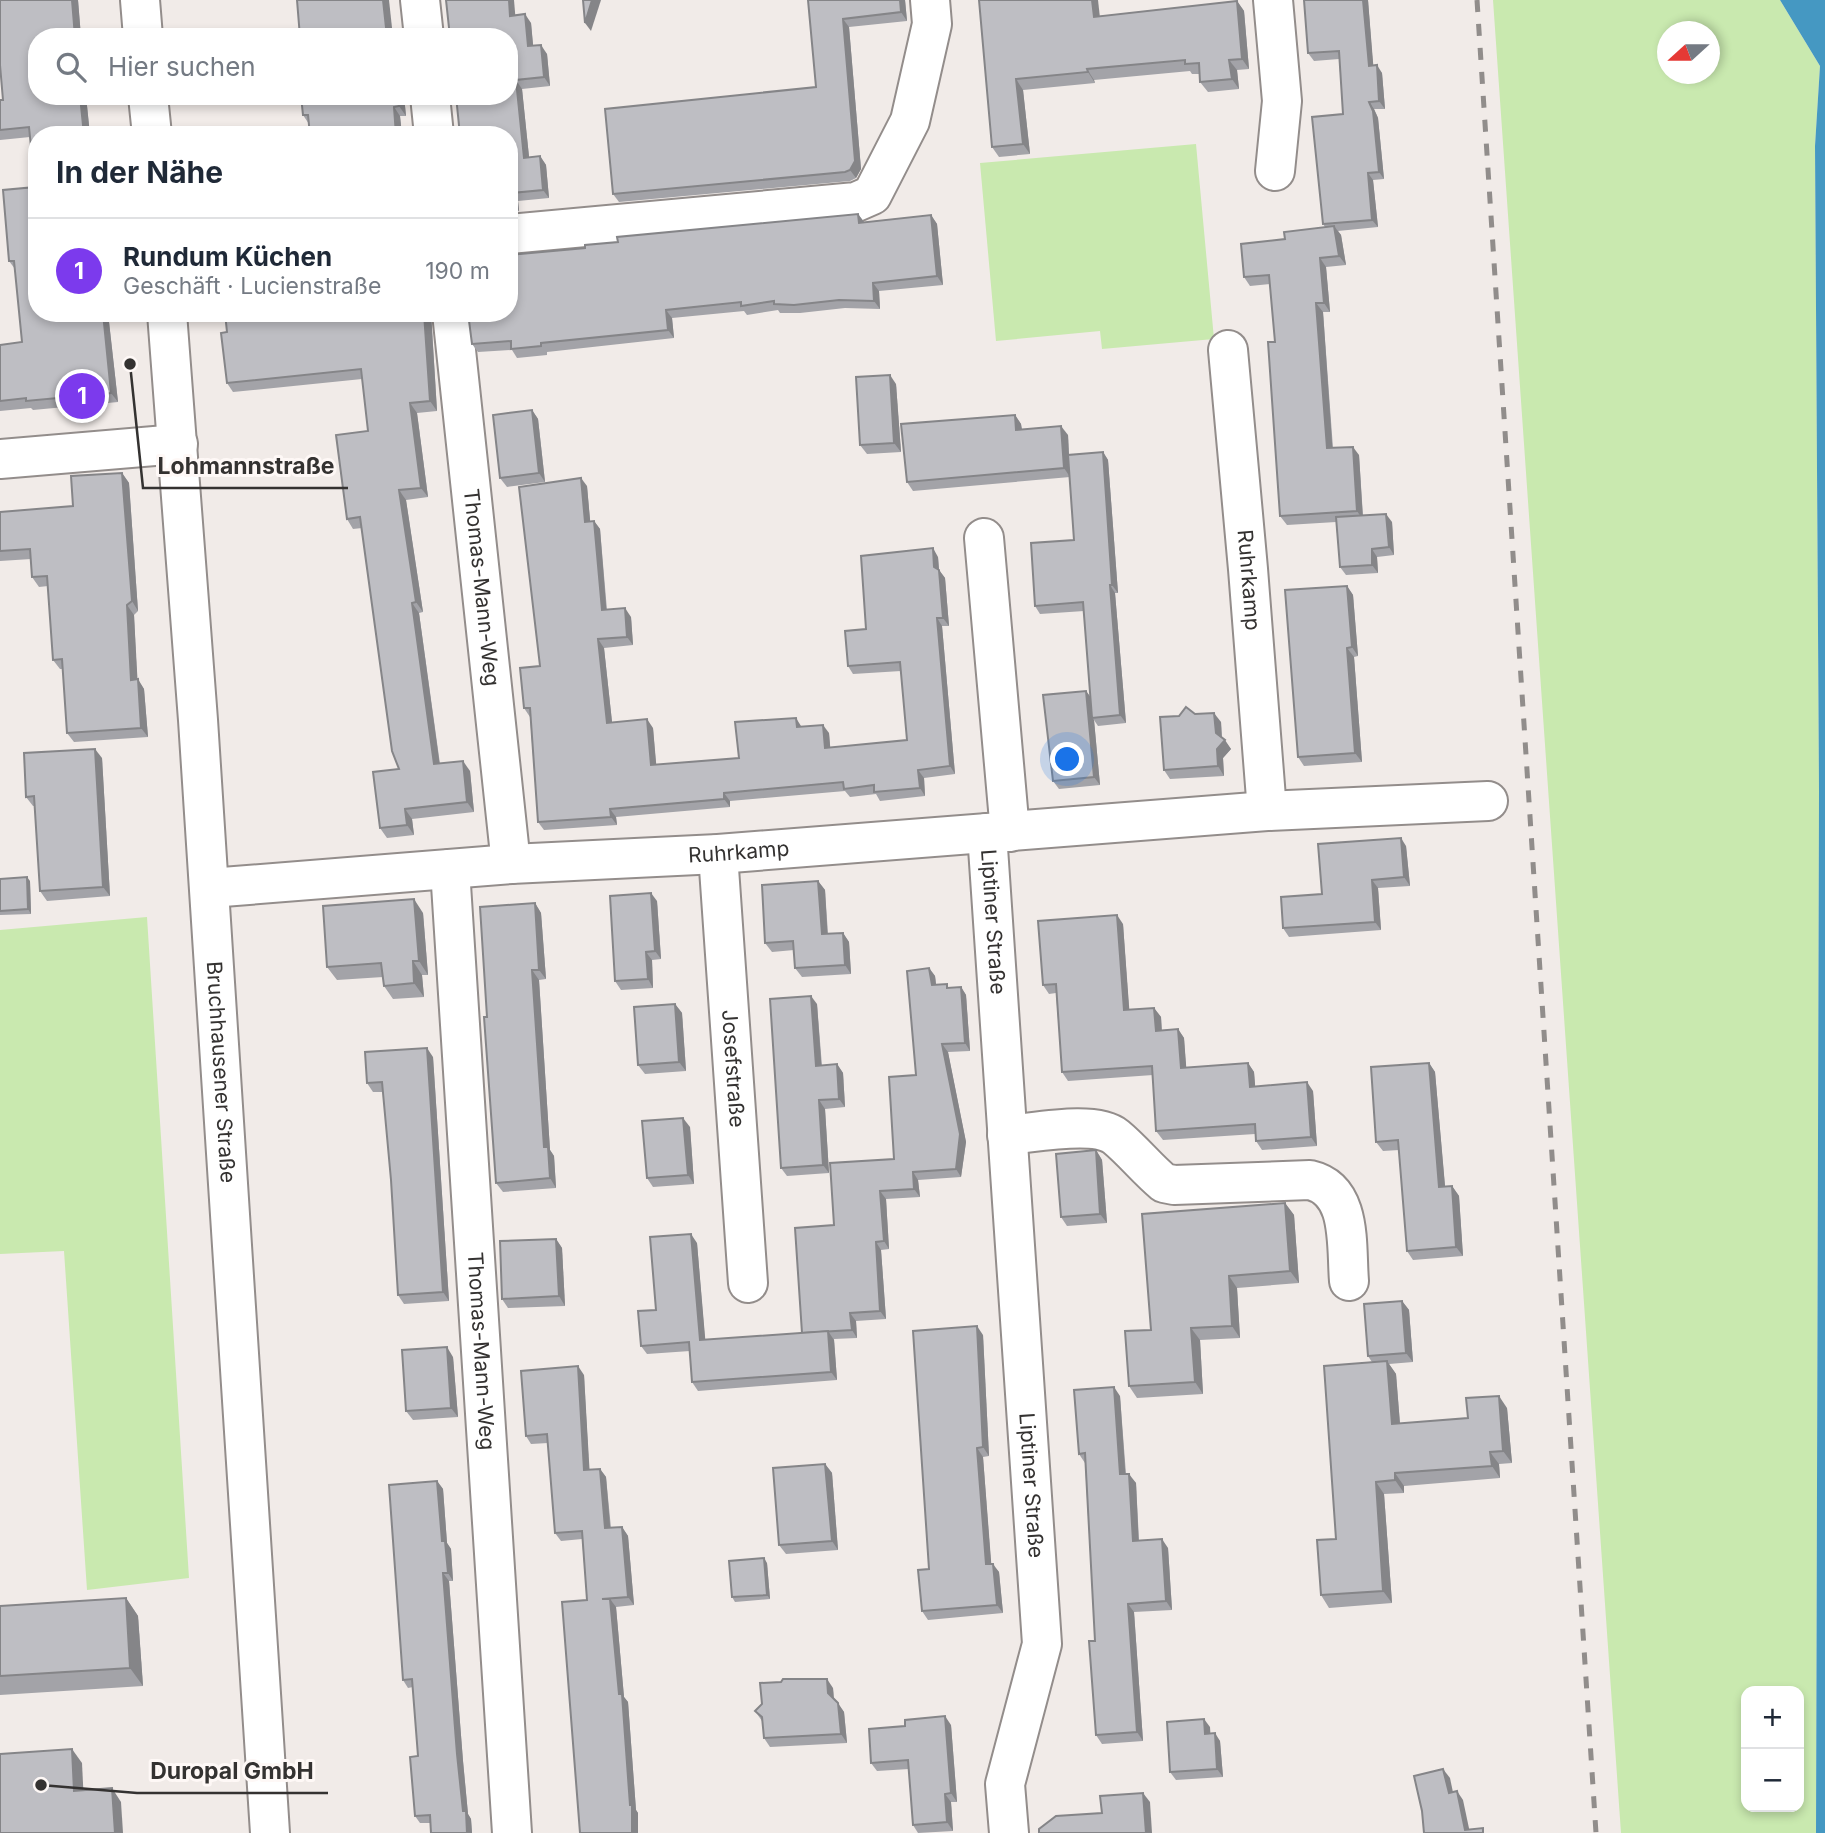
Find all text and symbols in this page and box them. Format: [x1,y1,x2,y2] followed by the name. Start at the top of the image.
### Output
[1657,21,1720,84] north arrow
[28,28,518,105] search box
[52,48,90,86] icon: search
[108,51,256,82] text: Hier suchen
[56,154,223,190] text: In der Nähe
[123,241,332,272] text: Rundum Küchen
[74,257,84,285] text: 1
[425,257,490,285] text: 190 m
[123,272,381,300] text: Geschäft · Lucienstraße
[59,370,105,422] pin: 1
[143,444,348,488] callout: Lohmannstraße
[158,452,334,480] text: Lohmannstraße
[459,487,505,687] street label: Thomas-Mann-Weg
[1232,528,1266,631] street label: Ruhrkamp
[1050,742,1084,776] your location
[688,835,790,867] street label: Ruhrkamp
[976,848,1011,995] street label: Liptiner Straße
[202,960,241,1184] street label: Bruchhausener Straße
[717,1009,750,1128] street label: Josefstraße
[463,1251,500,1451] street label: Thomas-Mann-Weg
[1014,1412,1049,1559] street label: Liptiner Straße
[1741,1686,1804,1812] map controls
[1741,1686,1804,1749] button: +
[137,1749,328,1793] callout: Duropal GmbH
[1741,1749,1804,1812] button: −
[150,1757,314,1785] text: Duropal GmbH

